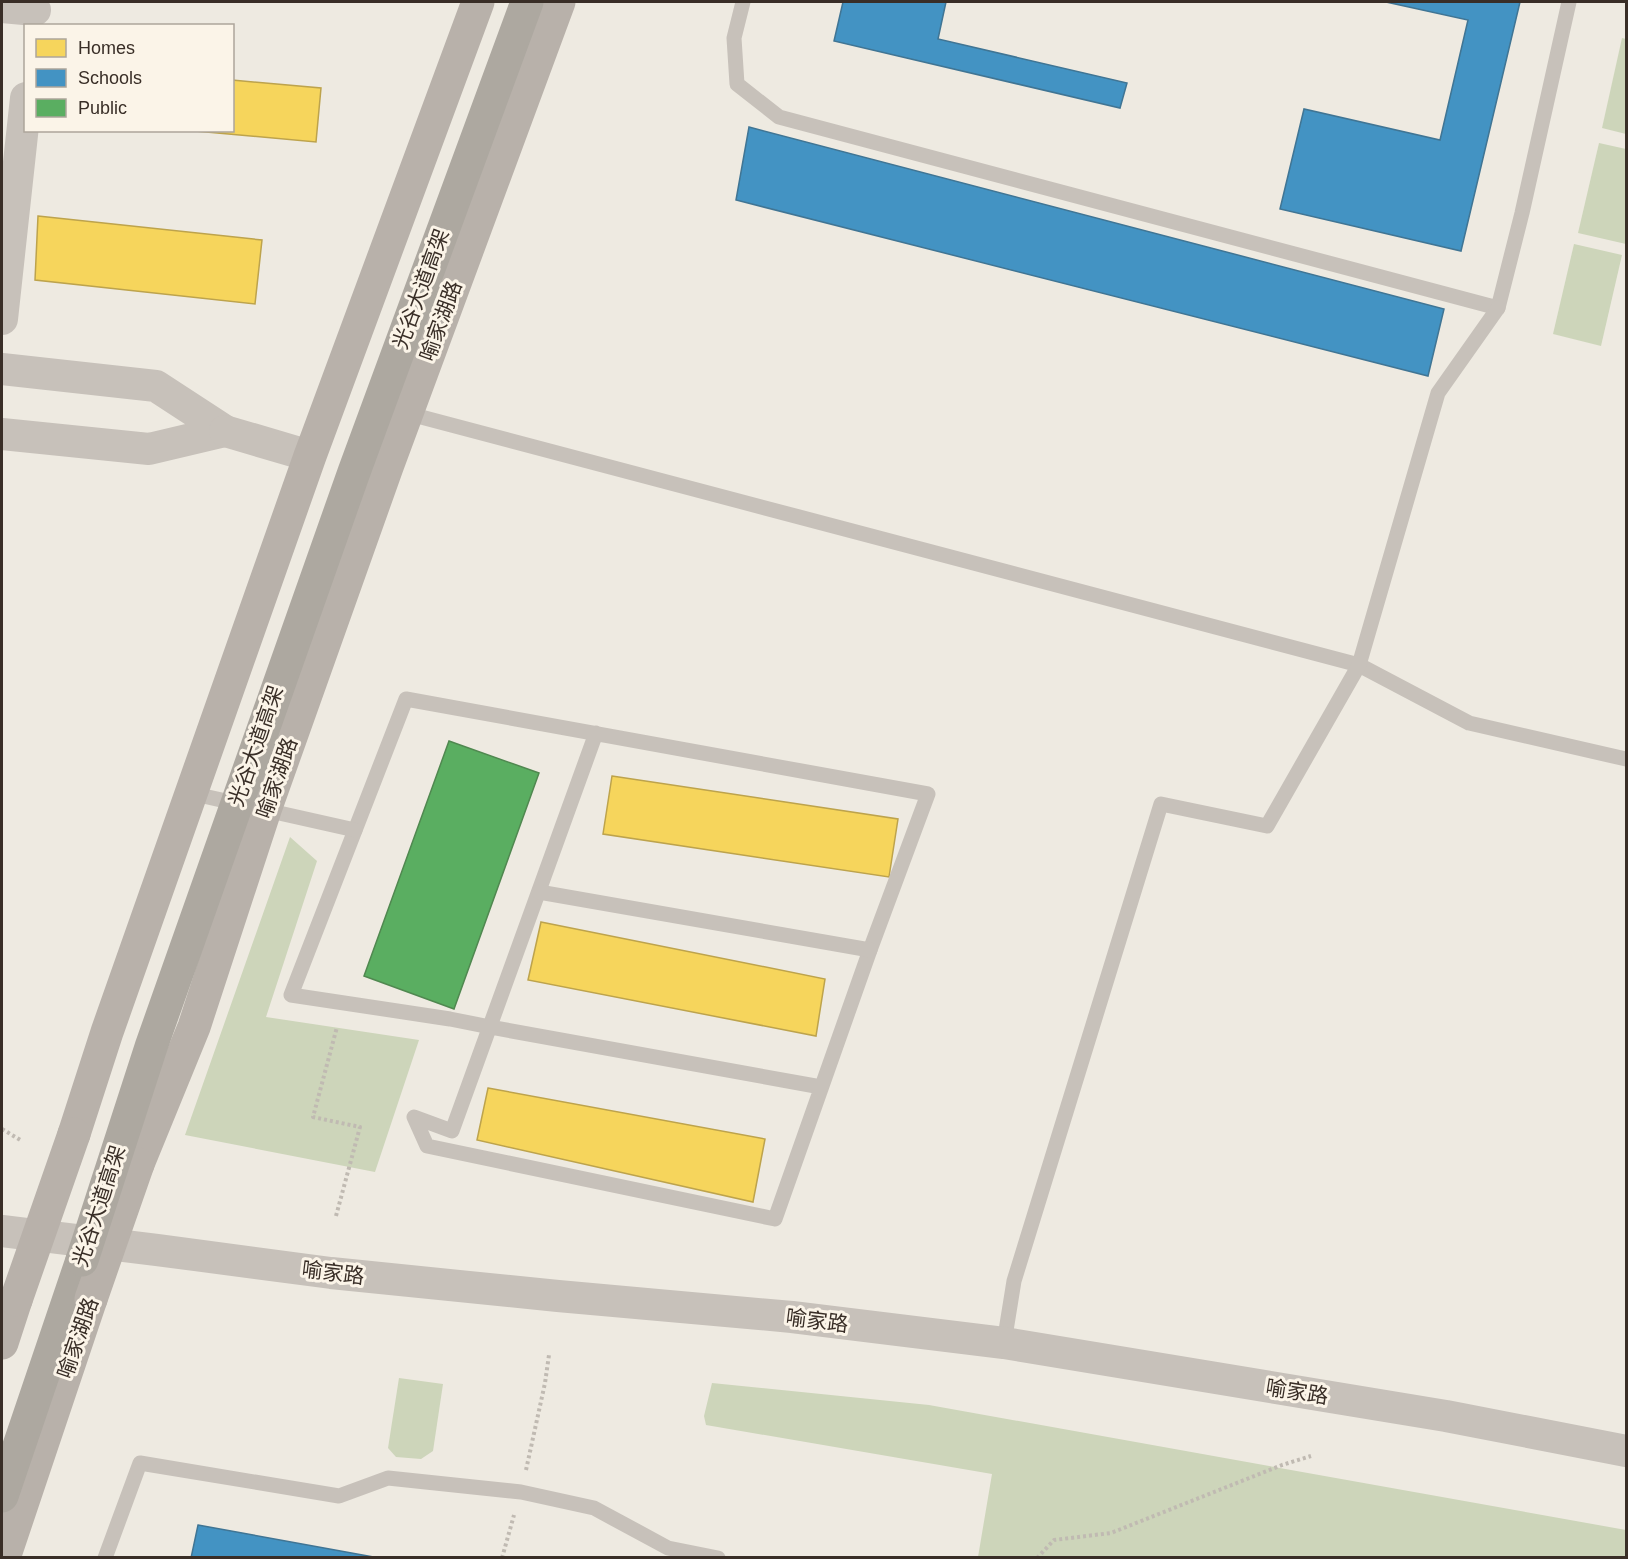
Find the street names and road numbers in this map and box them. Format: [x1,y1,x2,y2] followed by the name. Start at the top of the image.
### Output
[388,226,453,352] street label: 光谷大道高架
[415,277,466,364] street label: 喻家湖路
[224,683,287,809] street label: 光谷大道高架
[252,734,301,821] street label: 喻家湖路
[68,1142,129,1269] street label: 光谷大道高架
[300,1257,366,1288] street label: 喻家路
[53,1294,102,1381] street label: 喻家湖路
[784,1305,850,1336] street label: 喻家路
[1264,1375,1330,1408] street label: 喻家路

